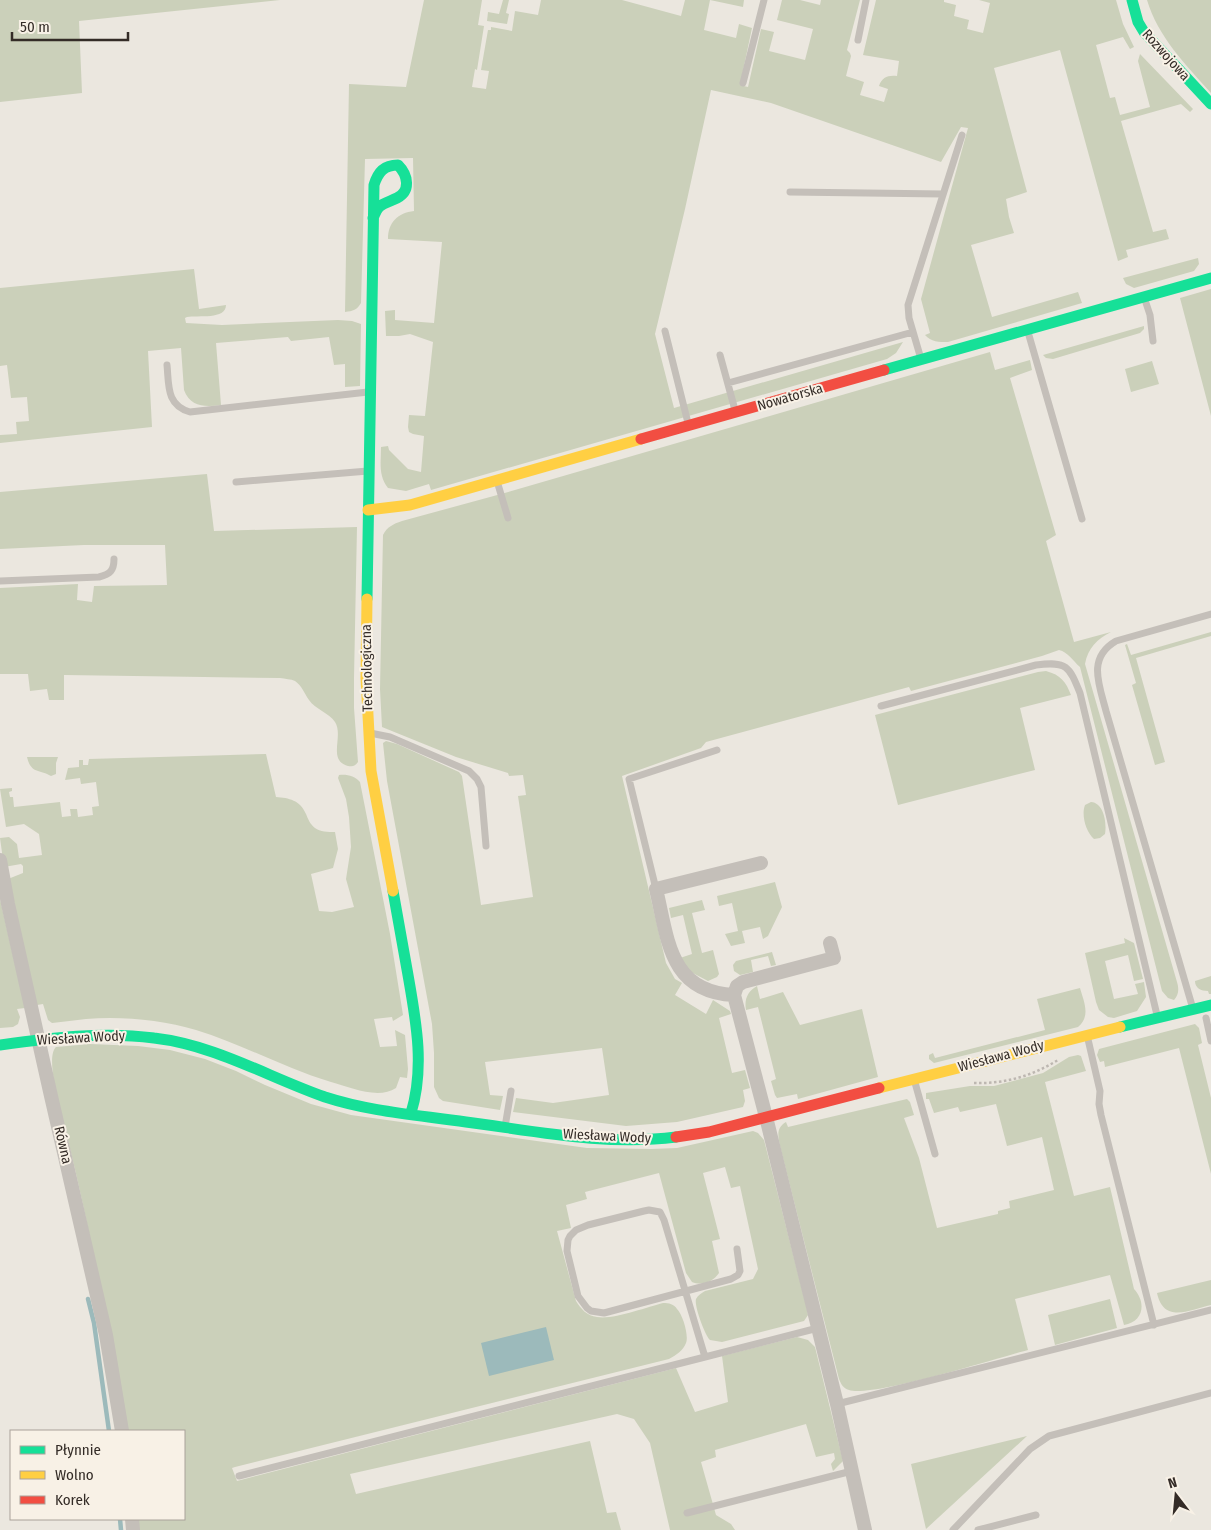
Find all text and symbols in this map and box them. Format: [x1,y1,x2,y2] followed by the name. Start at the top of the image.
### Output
[12,10,129,42] scale bar
[20,18,50,36] text: 50 m
[1138,26,1194,84] street label: Rozwojowa
[755,380,825,414] street label: Nowatorska
[358,624,376,712] street label: Technologiczna
[37,1027,126,1049] street label: Wiesława Wody
[956,1036,1046,1076] street label: Wiesława Wody
[50,1124,76,1166] street label: Równa
[563,1125,652,1147] street label: Wiesława Wody
[10,1430,185,1520] legend
[55,1441,101,1459] text: Płynnie
[55,1466,94,1484] text: Wolno
[1151,1470,1201,1520] north arrow
[1166,1474,1179,1492] text: N
[55,1491,90,1509] text: Korek

